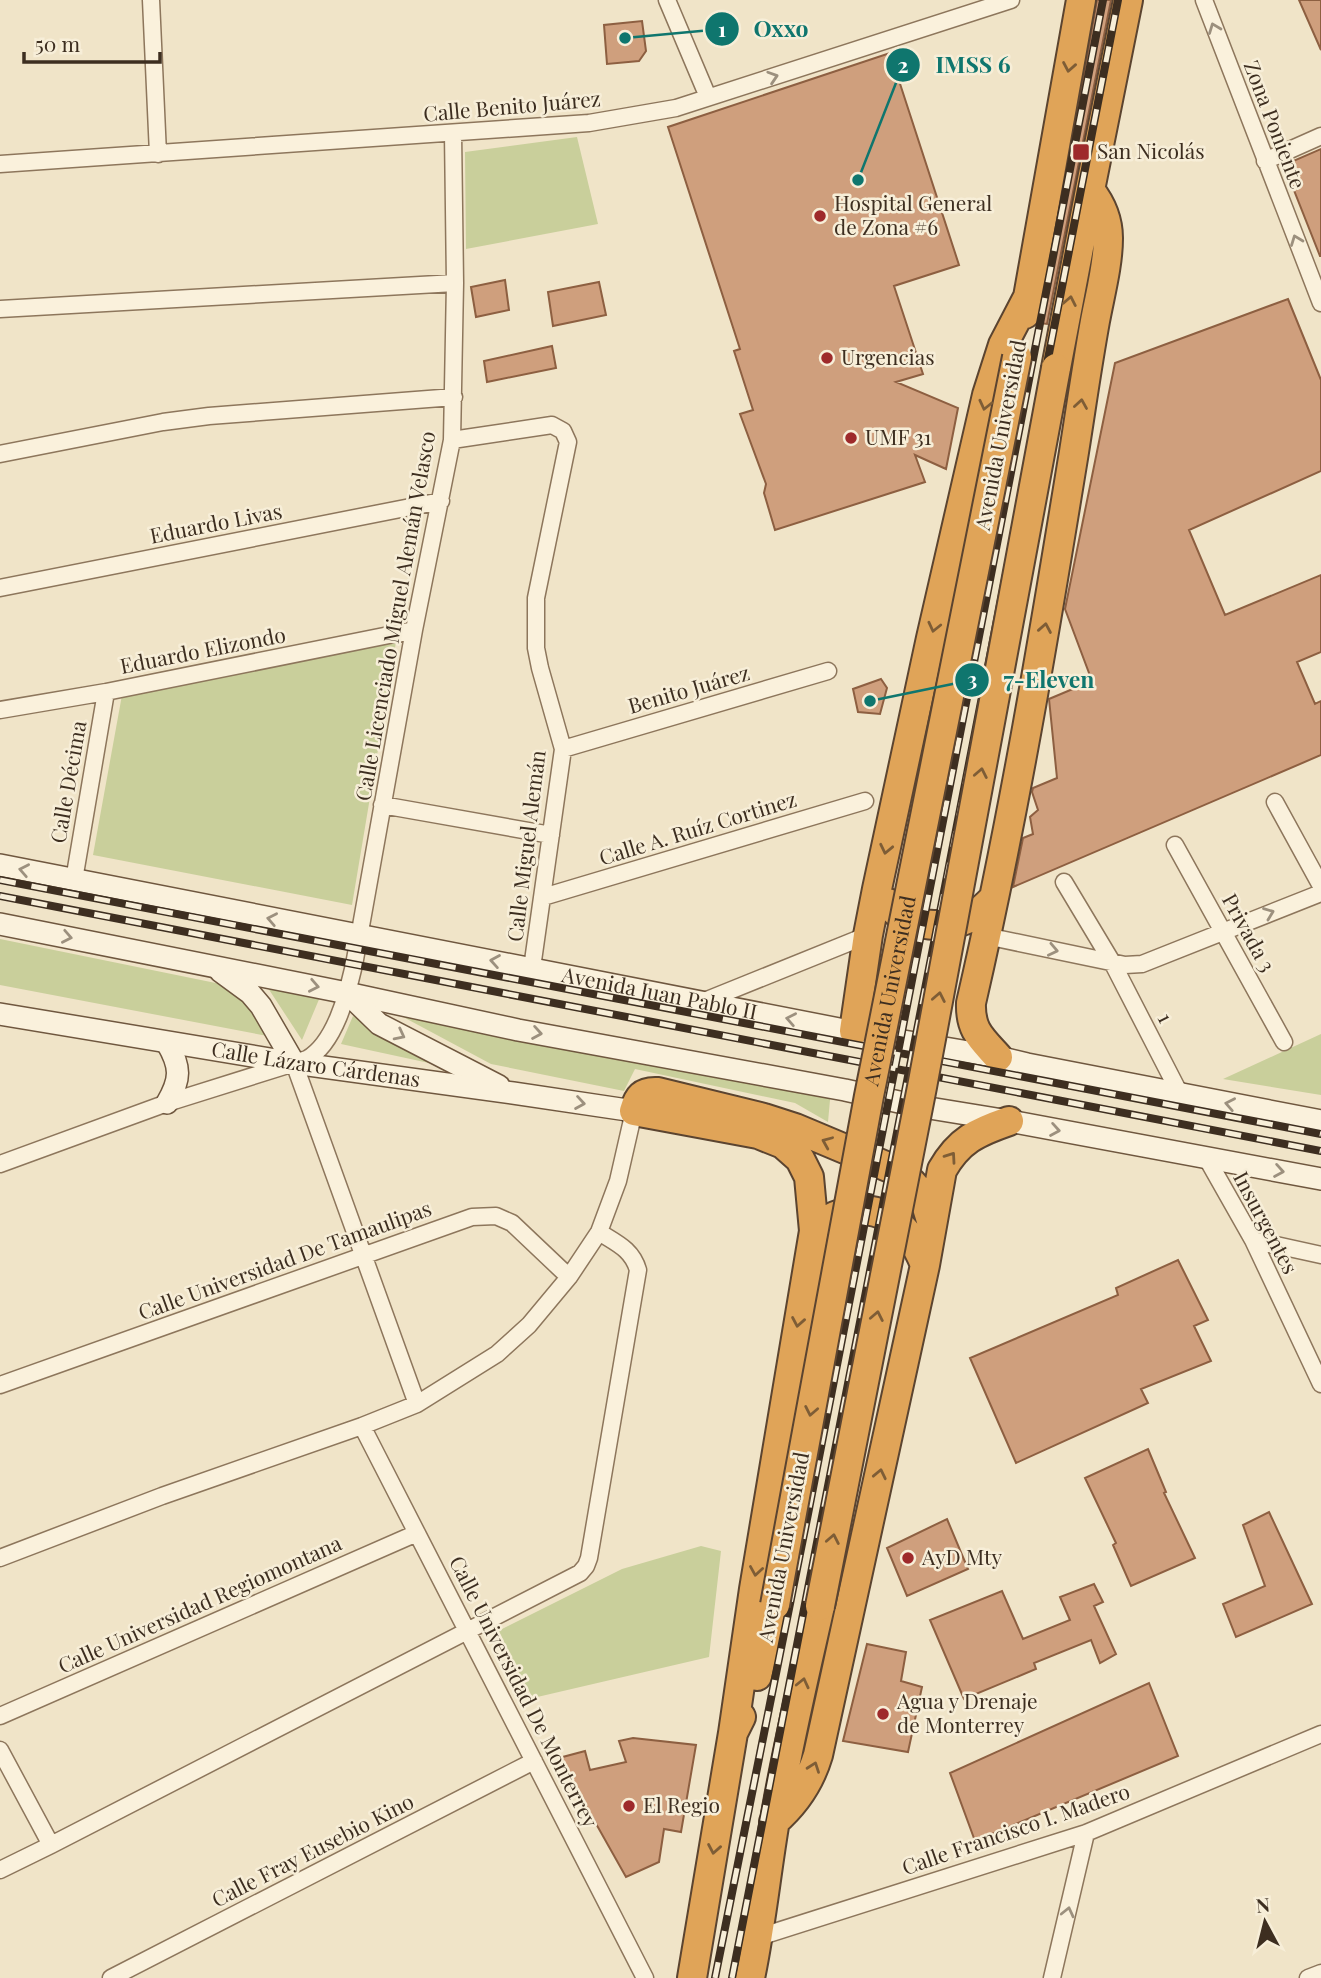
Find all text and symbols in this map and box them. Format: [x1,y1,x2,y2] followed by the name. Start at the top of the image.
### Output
[704,7,823,51] callout: Oxxo
[753,12,809,43] text: Oxxo
[718,14,726,42] text: 1
[24,21,161,65] scale bar
[1208,22,1222,34] one-way arrow
[35,29,81,57] text: 50 m
[886,43,1024,87] callout: IMSS 6
[935,48,1011,79] text: IMSS 6
[898,50,909,78] text: 2
[1239,56,1313,192] street label: Zona Poniente
[1062,61,1077,73] one-way arrow
[766,70,778,85] one-way arrow
[422,83,602,127] street label: Calle Benito Juárez
[1097,136,1205,164] place label: San Nicolás
[1071,142,1091,162] marker: San Nicolás
[834,188,992,240] place label: Hospital General de Zona #6
[812,208,828,224] marker: Hospital General de Zona #6
[1291,234,1305,246] one-way arrow
[1062,295,1077,307] one-way arrow
[967,337,1031,533] street label: Avenida Universidad
[841,342,935,370] place label: Urgencias
[819,350,835,366] marker: Urgencias
[1074,398,1089,410] one-way arrow
[979,399,993,411] one-way arrow
[865,422,932,450] place label: UMF 31
[348,429,440,803] street label: Calle Licenciado Miguel Alemán Velasco
[843,430,859,446] marker: UMF 31
[147,496,284,549] street label: Eduardo Livas
[117,619,288,679] street label: Eduardo Elizondo
[928,621,942,633] one-way arrow
[1037,623,1052,634] one-way arrow
[624,657,753,719] street label: Benito Juárez
[955,658,1109,702] callout: 7-Eleven
[1004,663,1094,694] text: 7-Eleven
[967,664,977,692] text: 3
[42,718,92,845] street label: Calle Décima
[499,748,551,943] street label: Calle Miguel Alemán
[973,767,988,779] one-way arrow
[595,784,799,870] street label: Calle A. Ruíz Cortinez
[880,843,894,855] one-way arrow
[18,863,30,878] one-way arrow
[1217,888,1283,976] street label: Privada 3
[855,893,921,1089] street label: Avenida Universidad
[1262,908,1274,922] one-way arrow
[266,912,278,927] one-way arrow
[61,929,73,944] one-way arrow
[1047,941,1059,956] one-way arrow
[489,954,501,969] one-way arrow
[559,959,760,1025] street label: Avenida Juan Pablo II
[308,978,320,993] one-way arrow
[931,991,946,1003] one-way arrow
[1153,1007,1181,1027] street label: 1
[785,1012,797,1027] one-way arrow
[531,1025,543,1040] one-way arrow
[393,1026,405,1040] one-way arrow
[210,1034,422,1092] street label: Calle Lázaro Cárdenas
[574,1095,586,1110] one-way arrow
[1224,1097,1236,1112] one-way arrow
[1049,1121,1061,1136] one-way arrow
[822,1136,834,1150] one-way arrow
[943,1152,955,1165] one-way arrow
[1273,1163,1285,1178] one-way arrow
[1228,1166,1305,1278] street label: Insurgentes
[134,1193,435,1325] street label: Calle Universidad De Tamaulipas
[869,1310,884,1322] one-way arrow
[792,1316,807,1328] one-way arrow
[804,1405,819,1417] one-way arrow
[750,1449,814,1645] street label: Avenida Universidad
[872,1468,886,1480] one-way arrow
[53,1528,346,1679] street label: Calle Universidad Regiomontana
[825,1533,840,1545] one-way arrow
[921,1542,1003,1570] place label: AyD Mty
[900,1550,916,1566] marker: AyD Mty
[444,1551,606,1832] street label: Calle Universidad De Monterrey
[749,1565,764,1577] one-way arrow
[794,1677,809,1689] one-way arrow
[896,1686,1038,1738] place label: Agua y Drenaje de Monterrey
[875,1706,891,1722] marker: Agua y Drenaje de Monterrey
[806,1762,820,1774] one-way arrow
[898,1776,1133,1880] street label: Calle Francisco I. Madero
[206,1786,418,1912] street label: Calle Fray Eusebio Kino
[643,1790,720,1818] place label: El Regio
[621,1798,637,1814] marker: El Regio
[707,1843,722,1854] one-way arrow
[1230,1887,1300,1957] north arrow
[1254,1890,1271,1918] text: N
[1060,1906,1074,1918] one-way arrow

